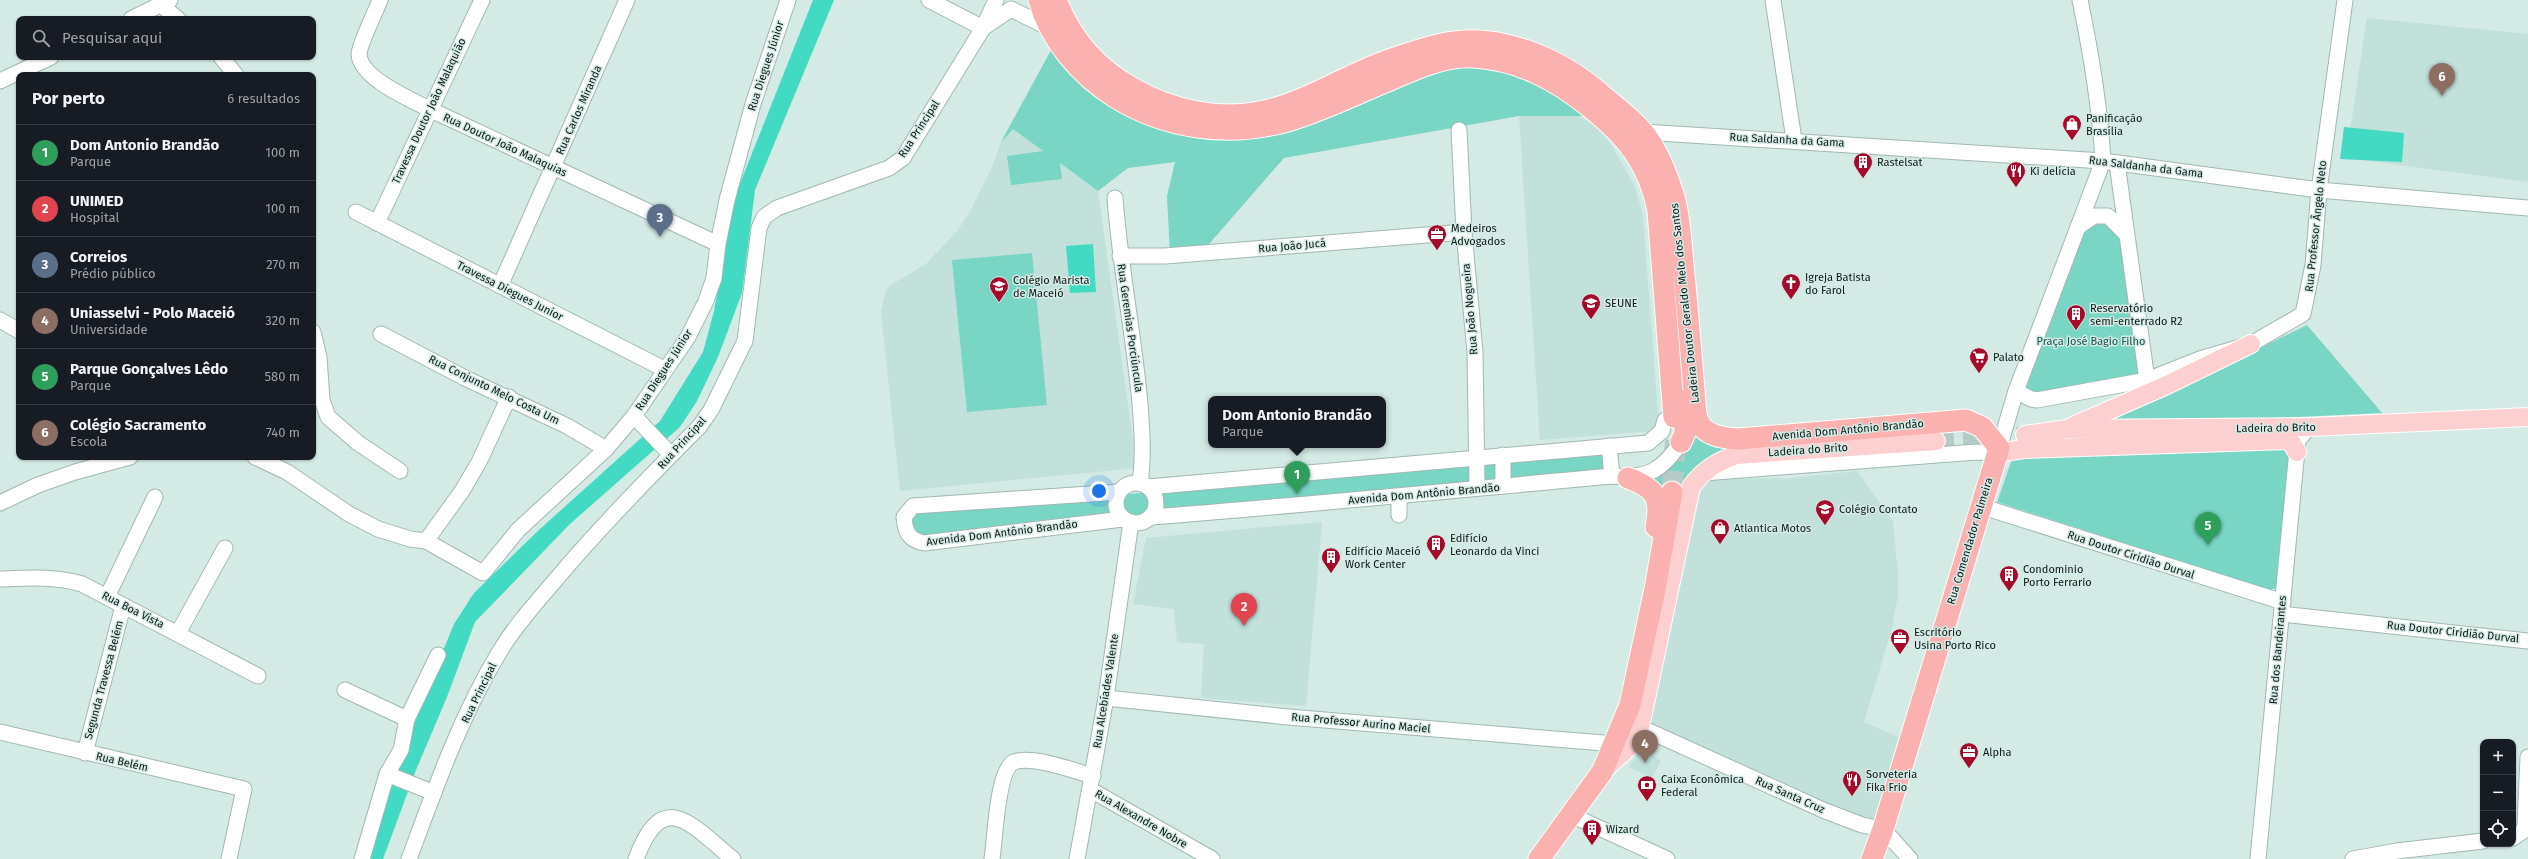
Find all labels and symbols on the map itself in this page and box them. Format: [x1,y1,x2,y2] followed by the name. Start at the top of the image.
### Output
[745,18,787,113] street label: Rua Diegues Júnior
[389,36,469,186] street label: Travessa Doutor João Malaquião
[553,63,605,157] street label: Rua Carlos Miranda
[2429,63,2455,96] pin: 6
[896,98,942,160] street label: Rua Principal
[441,111,569,179] street label: Rua Doutor João Malaquias
[2086,112,2142,138] place label: Panificação Brasília
[2061,113,2083,141] shop icon: Panificação Brasília
[1729,130,1845,150] street label: Rua Saldanha da Gama
[1852,151,1874,179] building icon: Rastelsat
[2088,154,2204,180] street label: Rua Saldanha da Gama
[1877,156,1923,169] place label: Rastelsat
[2005,160,2027,188] restaurant icon: Ki delícia
[2303,160,2329,292] street label: Rua Professor Ângelo Neto
[2030,165,2076,178] place label: Ki delícia
[1668,202,1702,404] street label: Ladeira Doutor Geraldo Melo dos Santos
[647,204,673,237] pin: 3
[1451,222,1505,248] place label: Medeiros Advogados
[1426,223,1448,251] office icon: Medeiros Advogados
[1258,237,1326,255] street label: Rua João Jucá
[455,259,566,324] street label: Travessa Diegues Junior
[1115,263,1145,393] street label: Rua Geremias Porciúncula
[1460,263,1480,355] street label: Rua João Nogueira
[1805,271,1871,297] place label: Igreja Batista do Farol
[1780,272,1802,300] church icon: Igreja Batista do Farol
[1013,274,1090,300] place label: Colégio Marista de Maceió
[988,275,1010,303] school or university icon: Colégio Marista de Maceió
[1580,292,1602,320] school or university icon: SEUNE
[1605,297,1638,310] place label: SEUNE
[2090,302,2182,328] place label: Reservatório semi-enterrado R2
[2065,303,2087,331] building icon: Reservatório semi-enterrado R2
[633,326,696,413] street label: Rua Diegues Júnior
[2037,335,2145,348] park label: Praça José Bagio Filho
[1968,346,1990,374] supermarket icon: Palato
[1993,351,2024,364] place label: Palato
[426,353,562,427] street label: Rua Conjunto Melo Costa Um
[655,414,709,472] street label: Rua Principal
[1772,417,1924,443] street label: Avenida Dom Antônio Brandão
[2236,421,2316,435] street label: Ladeira do Brito
[1768,441,1848,459] street label: Ladeira do Brito
[1284,461,1310,494] pin: 1
[1944,476,1996,606] street label: Rua Comendador Palmeira
[1089,481,1109,501] your location
[1348,481,1500,507] street label: Avenida Dom Antônio Brandão
[1814,498,1836,526] school or university icon: Colégio Contato
[1839,503,1918,516] place label: Colégio Contato
[2195,512,2221,545] pin: 5
[926,517,1078,549] street label: Avenida Dom Antônio Brandão
[1709,517,1731,545] shop icon: Atlantica Motos
[1734,522,1811,535] place label: Atlantica Motos
[2066,528,2196,582] street label: Rua Doutor Ciridião Durval
[1450,532,1539,558] place label: Edifício Leonardo da Vinci
[1425,533,1447,561] building icon: Edifício Leonardo da Vinci
[1345,545,1421,571] place label: Edifício Maceió Work Center
[1320,546,1342,574] building icon: Edifício Maceió Work Center
[2023,563,2092,589] place label: Condominio Porto Ferrario
[1998,564,2020,592] building icon: Condominio Porto Ferrario
[100,589,166,631] street label: Rua Boa Vista
[1231,593,1257,626] pin: 2
[2267,595,2289,705] street label: Rua dos Bandeirantes
[82,619,126,741] street label: Segunda Travessa Belém
[2386,619,2520,645] street label: Rua Doutor Ciridião Durval
[1914,626,1996,652] place label: Escritório Usina Porto Rico
[1889,627,1911,655] office icon: Escritório Usina Porto Rico
[1091,633,1121,749] street label: Rua Alcebíades Valente
[459,661,499,725] street label: Rua Principal
[1291,710,1431,736] street label: Rua Professor Aurino Maciel
[1632,730,1658,763] pin: 4
[1958,741,1980,769] office icon: Alpha
[1983,746,2012,759] place label: Alpha
[95,750,149,774] street label: Rua Belém
[1866,768,1917,794] place label: Sorveteria Fika Frio
[1841,769,1863,797] restaurant icon: Sorveteria Fika Frio
[1661,773,1744,799] place label: Caixa Econômica Federal
[1636,774,1658,802] bank icon: Caixa Econômica Federal
[1753,774,1827,816] street label: Rua Santa Cruz
[1092,787,1190,851] street label: Rua Alexandre Nobre
[1581,818,1603,846] building icon: Wizard
[1606,823,1639,836] place label: Wizard

